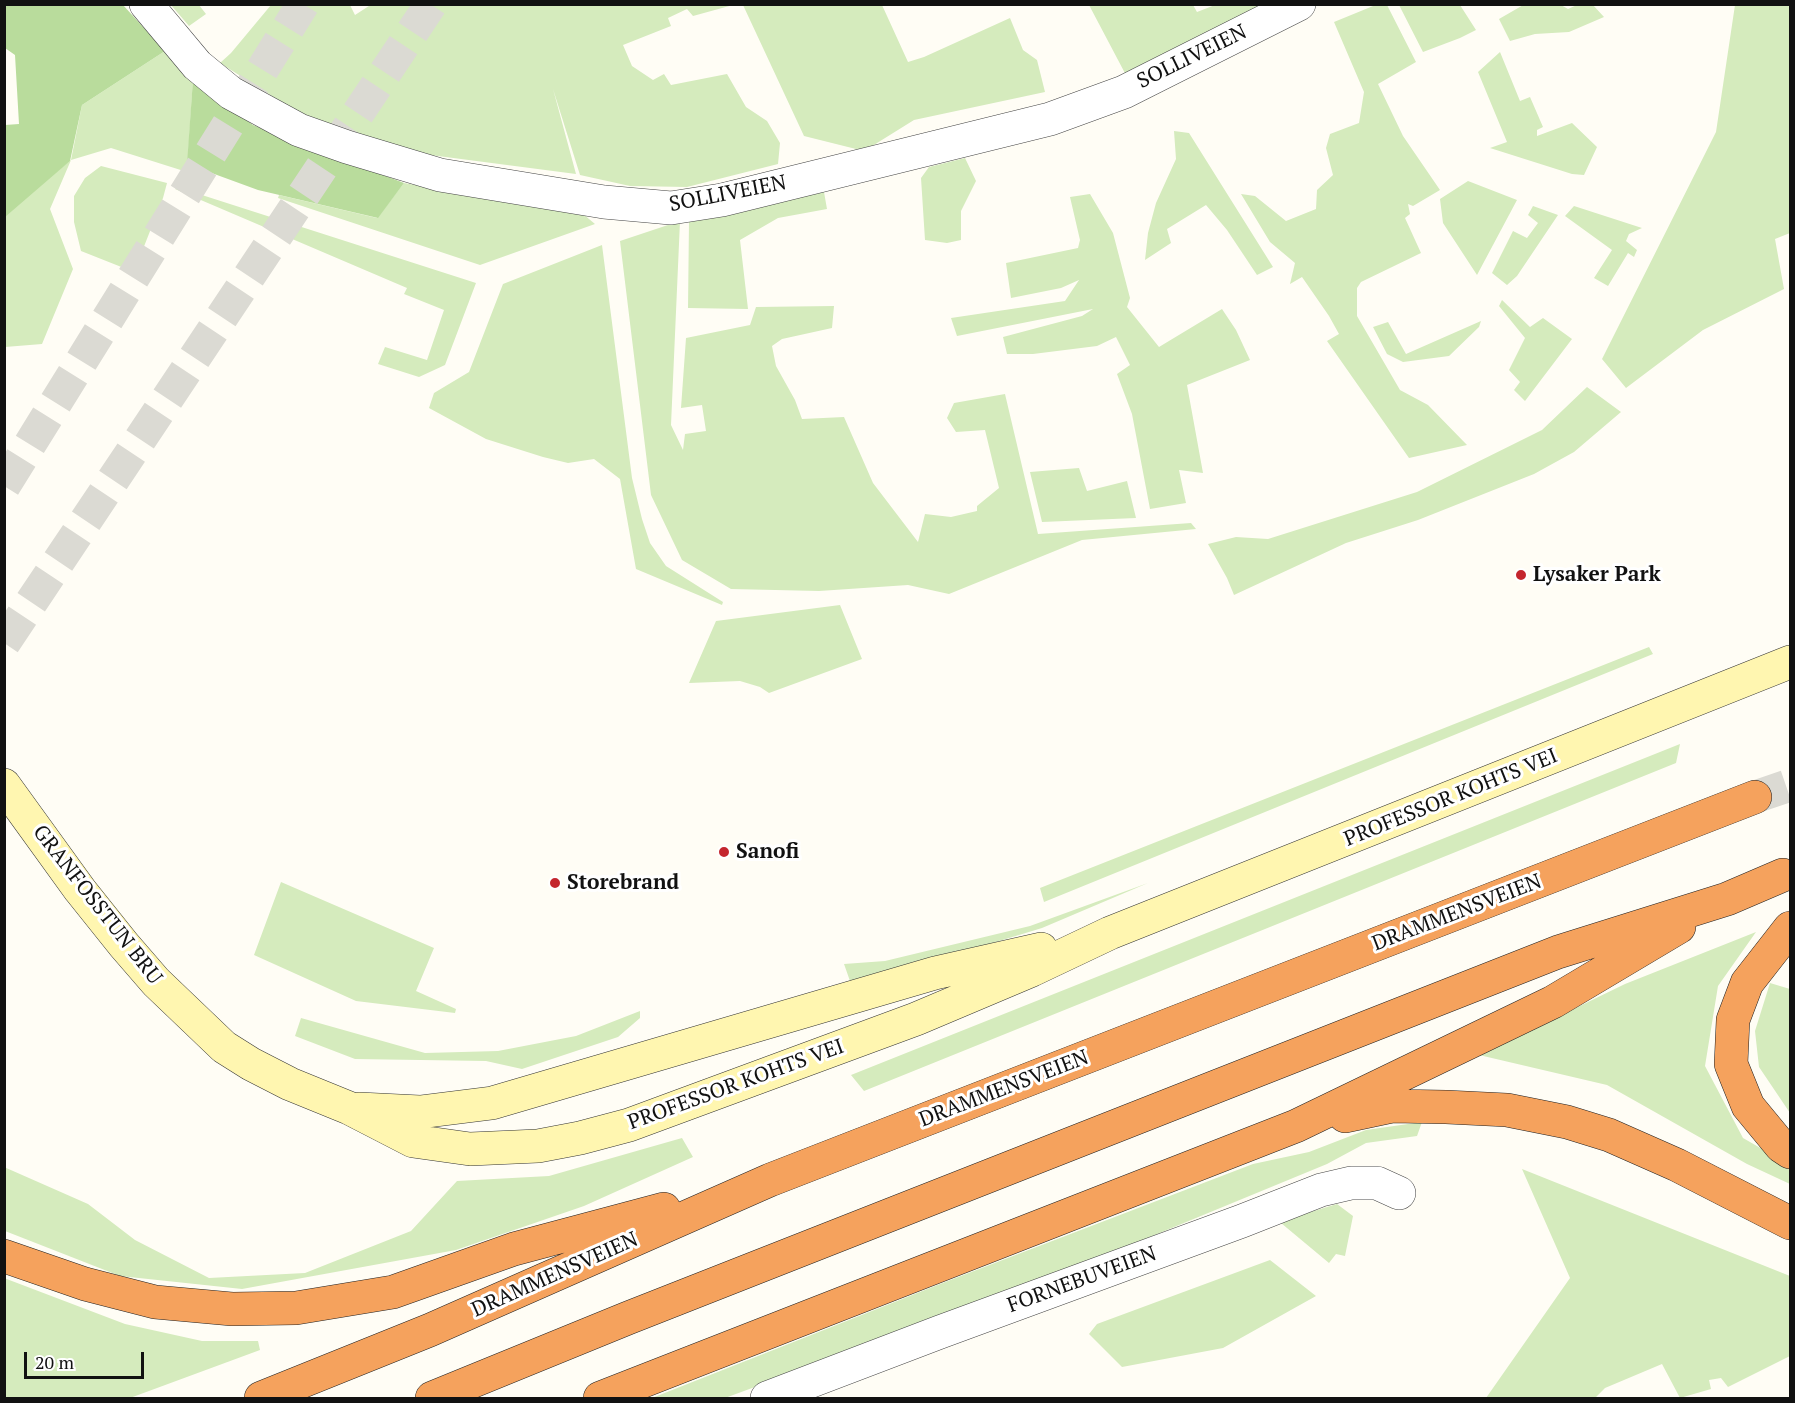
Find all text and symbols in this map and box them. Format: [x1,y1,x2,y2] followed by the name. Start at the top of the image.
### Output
[1133,20,1251,94] street label: SOLLIVEIEN
[667,170,789,218] street label: SOLLIVEIEN
[1533,562,1661,588] place label: Lysaker Park
[1514,568,1528,582] marker: Lysaker Park
[1341,744,1561,852] street label: PROFESSOR KOHTS VEI
[27,820,167,990] street label: GRANFOSSTUN BRU
[736,839,799,865] place label: Sanofi
[717,845,731,859] marker: Sanofi
[1369,869,1545,957] street label: DRAMMENSVEIEN
[567,870,679,896] place label: Storebrand
[548,876,562,890] marker: Storebrand
[625,1034,847,1136] street label: PROFESSOR KOHTS VEI
[916,1045,1092,1133] street label: DRAMMENSVEIEN
[468,1227,642,1323] street label: DRAMMENSVEIEN
[1004,1241,1160,1319] street label: FORNEBUVEIEN
[27,1340,147,1378] scale bar
[35,1350,74,1374] text: 20 m

